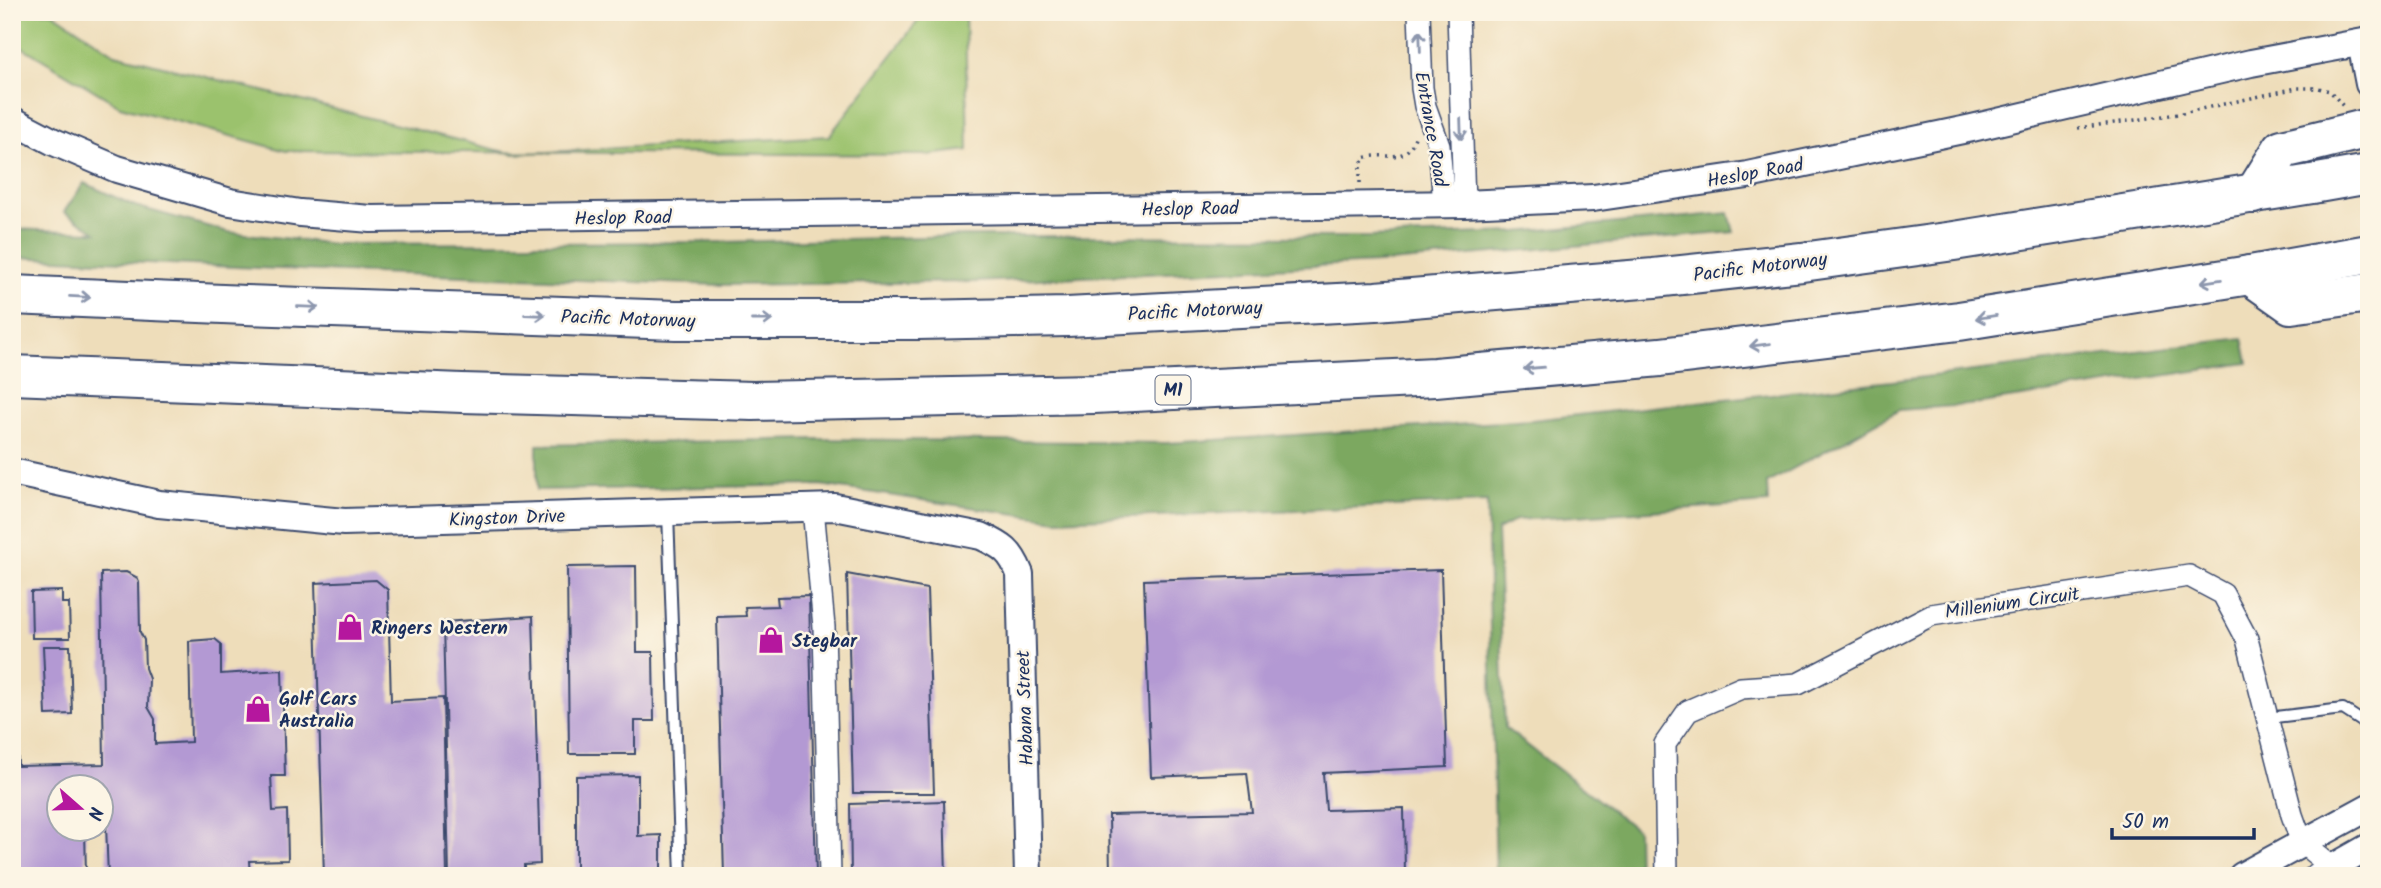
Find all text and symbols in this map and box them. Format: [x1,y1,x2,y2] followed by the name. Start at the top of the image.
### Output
[1413,30,1427,53] one-way arrow
[1405,69,1455,190] street label: Entrance Road
[1455,118,1468,141] one-way arrow
[1705,151,1806,197] street label: Heslop Road
[1141,194,1240,226] street label: Heslop Road
[574,203,673,235] street label: Heslop Road
[1692,245,1830,291] street label: Pacific Motorway
[2200,275,2223,288] one-way arrow
[69,291,92,304] one-way arrow
[1127,293,1264,331] street label: Pacific Motorway
[296,301,319,314] one-way arrow
[560,303,697,337] street label: Pacific Motorway
[523,309,546,322] one-way arrow
[1975,311,1998,324] one-way arrow
[751,313,774,327] one-way arrow
[1749,338,1772,351] one-way arrow
[1523,362,1546,375] one-way arrow
[1156,376,1190,404] road number: M1
[448,502,566,536] street label: Kingston Drive
[1943,580,2082,628] street label: Millenium Circuit
[335,612,365,642] shop icon: Ringers Western
[371,614,508,644] place label: Ringers Western
[756,625,786,655] shop icon: Stegbar
[792,627,858,657] place label: Stegbar
[1009,649,1043,766] street label: Habana Street
[279,685,357,737] place label: Golf Cars Australia
[243,694,273,724] shop icon: Golf Cars Australia
[46,772,116,842] north arrow
[2112,797,2253,841] scale bar
[78,802,110,824] text: N
[2122,806,2169,839] text: 50 m

